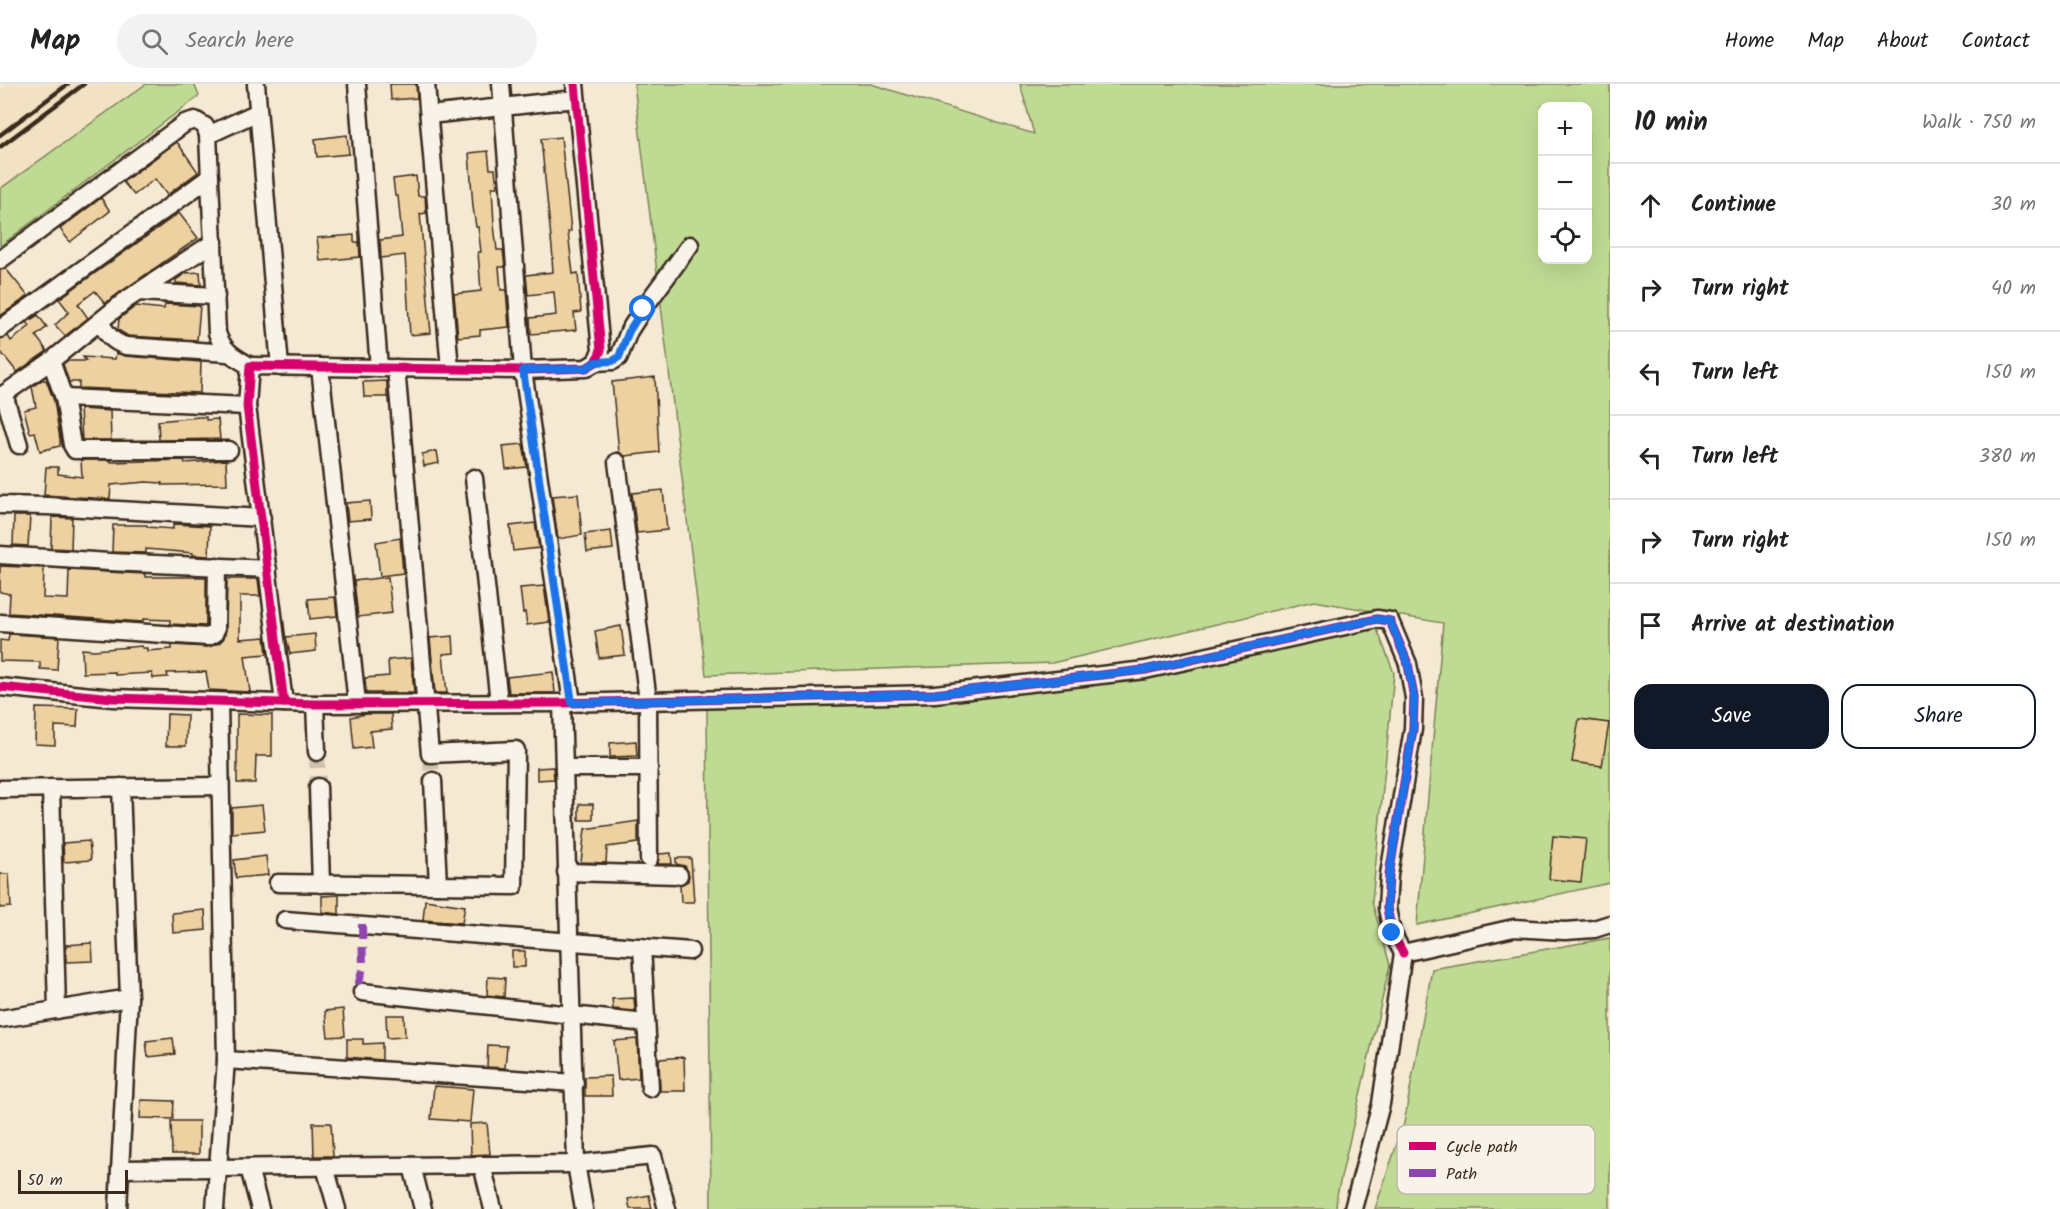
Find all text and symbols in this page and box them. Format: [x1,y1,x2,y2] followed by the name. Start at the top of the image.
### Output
[117,14,537,68] search box
[30,19,81,64] text: Map
[186,24,294,59] text: Search here
[138,25,171,58] icon: search
[1725,25,1774,58] text: Home
[1807,25,1844,58] text: Map
[1877,25,1928,58] text: About
[1961,25,2030,58] text: Contact
[1538,102,1592,264] map controls
[1538,102,1592,156] button: +
[1634,102,1708,144] text: 10 min
[1922,107,2036,139] text: Walk · 750 m
[1538,156,1592,210] button: −
[1691,188,1776,223] text: Continue
[1634,189,1667,222] icon: ahead
[1991,189,2036,221] text: 30 m
[1538,210,1592,264] button: locate
[1691,272,1789,307] text: Turn right
[1634,273,1667,306] icon: right
[1991,273,2036,305] text: 40 m
[629,295,655,321] route start
[1691,356,1778,391] text: Turn left
[1634,357,1667,390] icon: left
[1985,357,2036,389] text: 150 m
[1691,440,1778,475] text: Turn left
[1634,441,1667,474] icon: left
[1979,441,2036,473] text: 380 m
[1691,524,1789,559] text: Turn right
[1634,525,1667,558] icon: right
[1985,525,2036,557] text: 150 m
[1691,608,1894,643] text: Arrive at destination
[1634,609,1667,642] icon: arrive
[1634,684,1829,749] button: Save
[1841,684,2036,749] button: Share
[1378,919,1404,945] route end
[1397,1125,1595,1194] legend
[1446,1135,1518,1160] text: Cycle path
[1446,1162,1477,1187] text: Path
[18,1167,128,1194] scale bar
[27,1168,63,1193] text: 50 m

